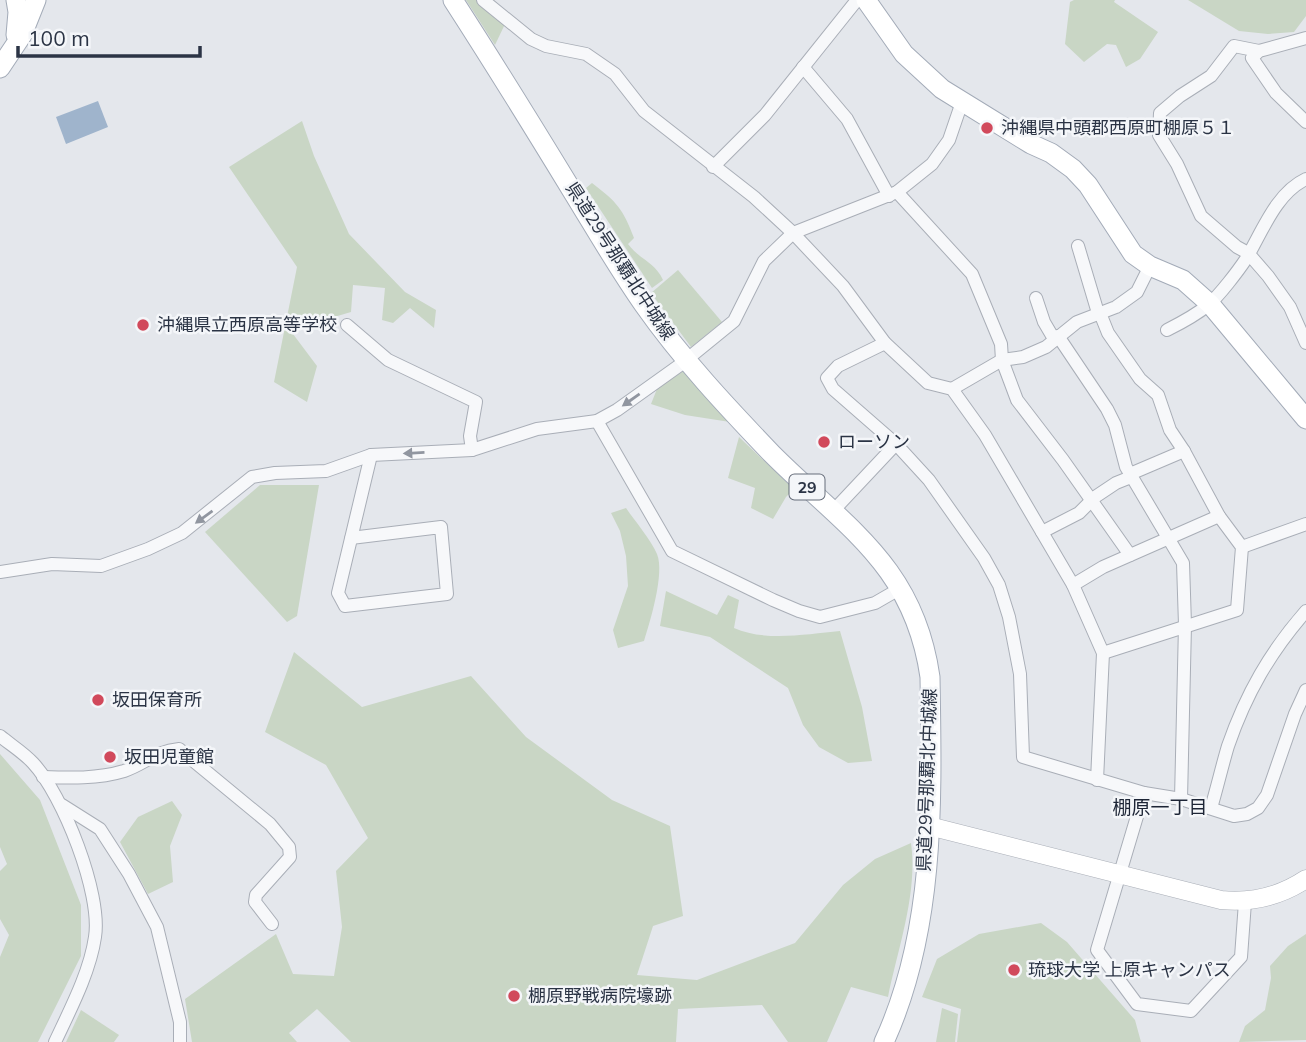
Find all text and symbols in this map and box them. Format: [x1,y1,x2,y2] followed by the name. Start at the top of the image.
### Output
[18,14,200,58] scale bar
[28,25,90,51] text: 100 m
[1001,116,1235,139] place label: 沖縄県中頭郡西原町棚原５１
[979,120,995,136] marker: 沖縄県中頭郡西原町棚原５１
[561,177,680,344] street label: 県道29号那覇北中城線
[157,313,337,336] place label: 沖縄県立西原高等学校
[135,317,151,333] marker: 沖縄県立西原高等学校
[622,393,640,407] one-way arrow
[838,430,910,453] place label: ローソン
[816,434,832,450] marker: ローソン
[402,447,424,458] one-way arrow
[790,474,824,500] road number: 29
[195,510,213,525] one-way arrow
[112,688,202,711] place label: 坂田保育所
[912,688,941,872] street label: 県道29号那覇北中城線
[90,692,106,708] marker: 坂田保育所
[124,745,214,768] place label: 坂田児童館
[102,749,118,765] marker: 坂田児童館
[1112,795,1208,819] district label: 棚原一丁目
[1028,958,1231,981] place label: 琉球大学 上原キャンパス
[1006,962,1022,978] marker: 琉球大学 上原キャンパス
[528,984,672,1007] place label: 棚原野戦病院壕跡
[506,988,522,1004] marker: 棚原野戦病院壕跡

